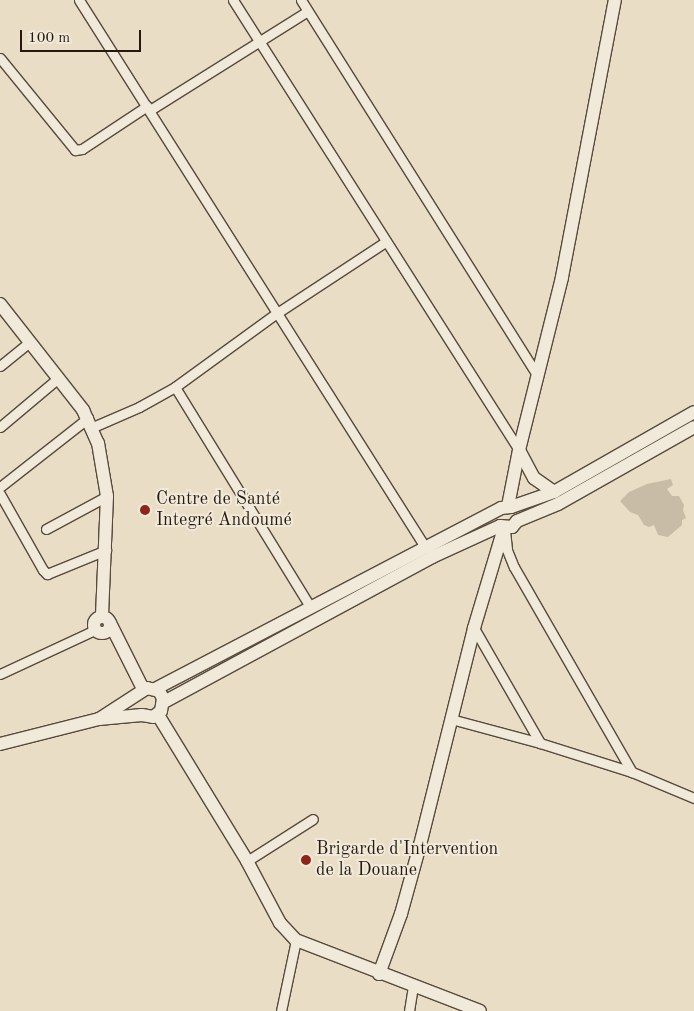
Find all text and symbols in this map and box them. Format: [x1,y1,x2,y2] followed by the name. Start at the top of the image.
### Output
[22,20,144,52] scale bar
[28,31,70,46] text: 100 m
[156,489,292,532] place label: Centre de Santé Integré Andoumé
[138,503,152,517] marker: Centre de Santé Integré Andoumé
[316,839,498,882] place label: Brigarde d'Intervention de la Douane
[300,854,312,866] marker: Brigarde d'Intervention de la Douane

